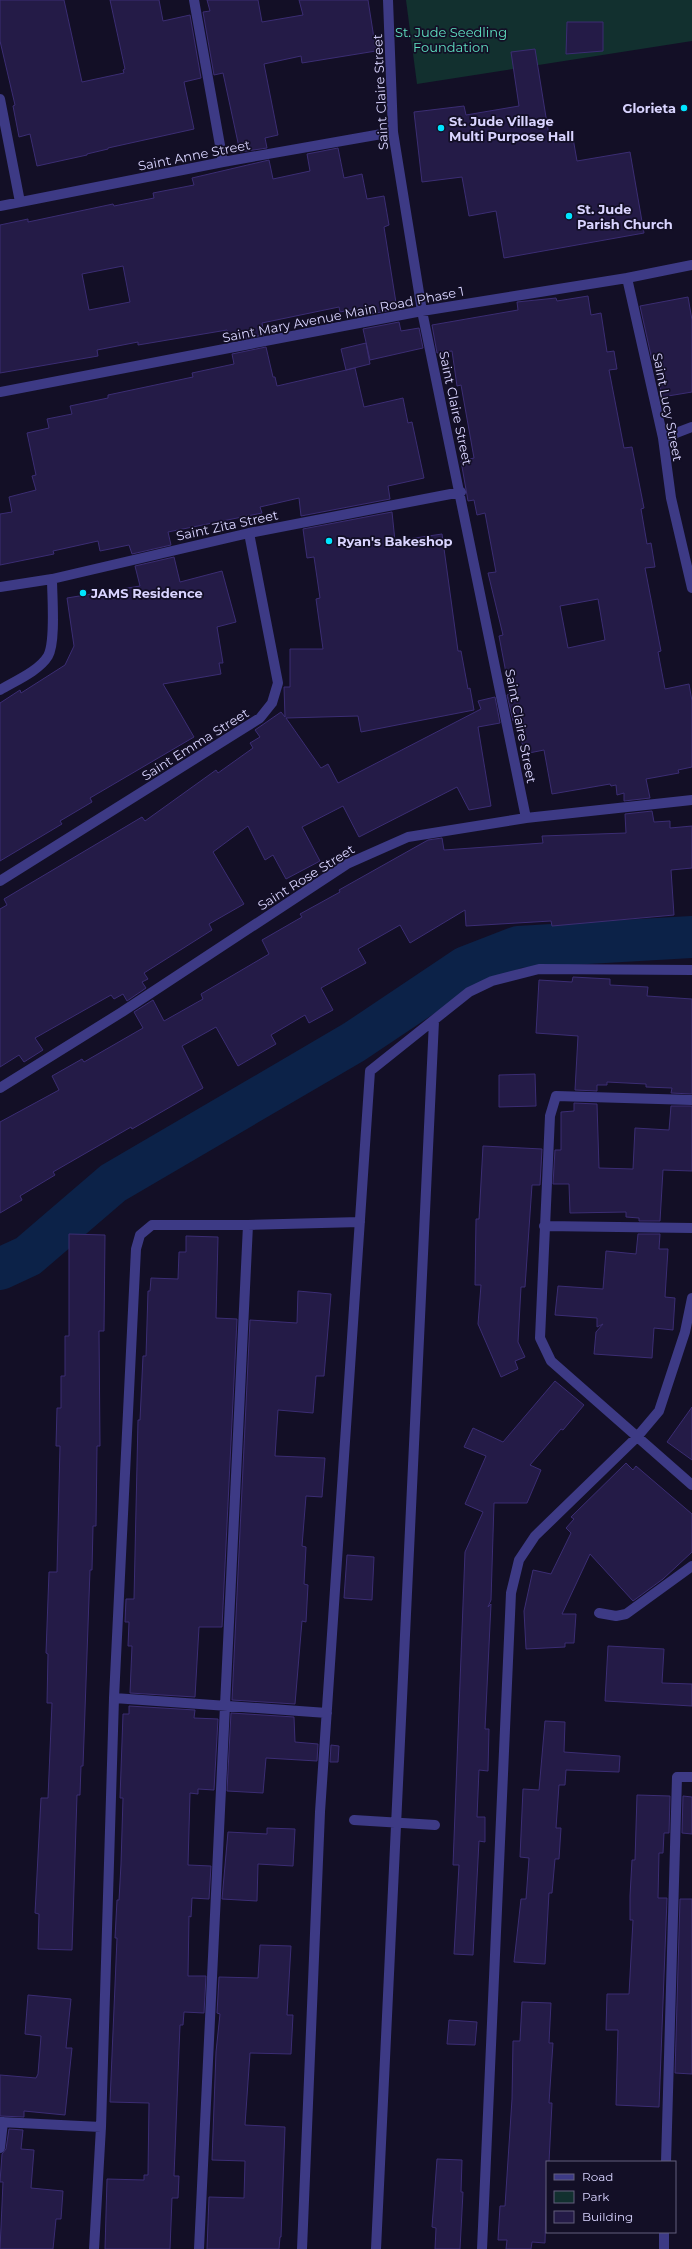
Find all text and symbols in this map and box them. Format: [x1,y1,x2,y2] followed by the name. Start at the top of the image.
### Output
[395,24,507,55] park label: St. Jude Seedling Foundation
[369,34,391,150] street label: Saint Claire Street
[622,100,676,116] place label: Glorieta
[679,103,689,113] marker: Glorieta
[449,113,574,144] place label: St. Jude Village Multi Purpose Hall
[436,123,446,133] marker: St. Jude Village Multi Purpose Hall
[136,136,252,174] street label: Saint Anne Street
[577,201,673,232] place label: St. Jude Parish Church
[564,211,574,221] marker: St. Jude Parish Church
[221,283,465,345] street label: Saint Mary Avenue Main Road Phase 1
[436,350,476,466] street label: Saint Claire Street
[650,352,686,462] street label: Saint Lucy Street
[175,506,279,544] street label: Saint Zita Street
[337,533,452,549] place label: Ryan's Bakeshop
[324,536,334,546] marker: Ryan's Bakeshop
[90,585,203,601] place label: JAMS Residence
[78,588,88,598] marker: JAMS Residence
[502,667,540,785] street label: Saint Claire Street
[138,705,252,783] street label: Saint Emma Street
[255,841,357,913] street label: Saint Rose Street
[546,2161,676,2233] legend
[582,2169,613,2184] text: Road
[582,2189,610,2204] text: Park
[582,2209,633,2224] text: Building

